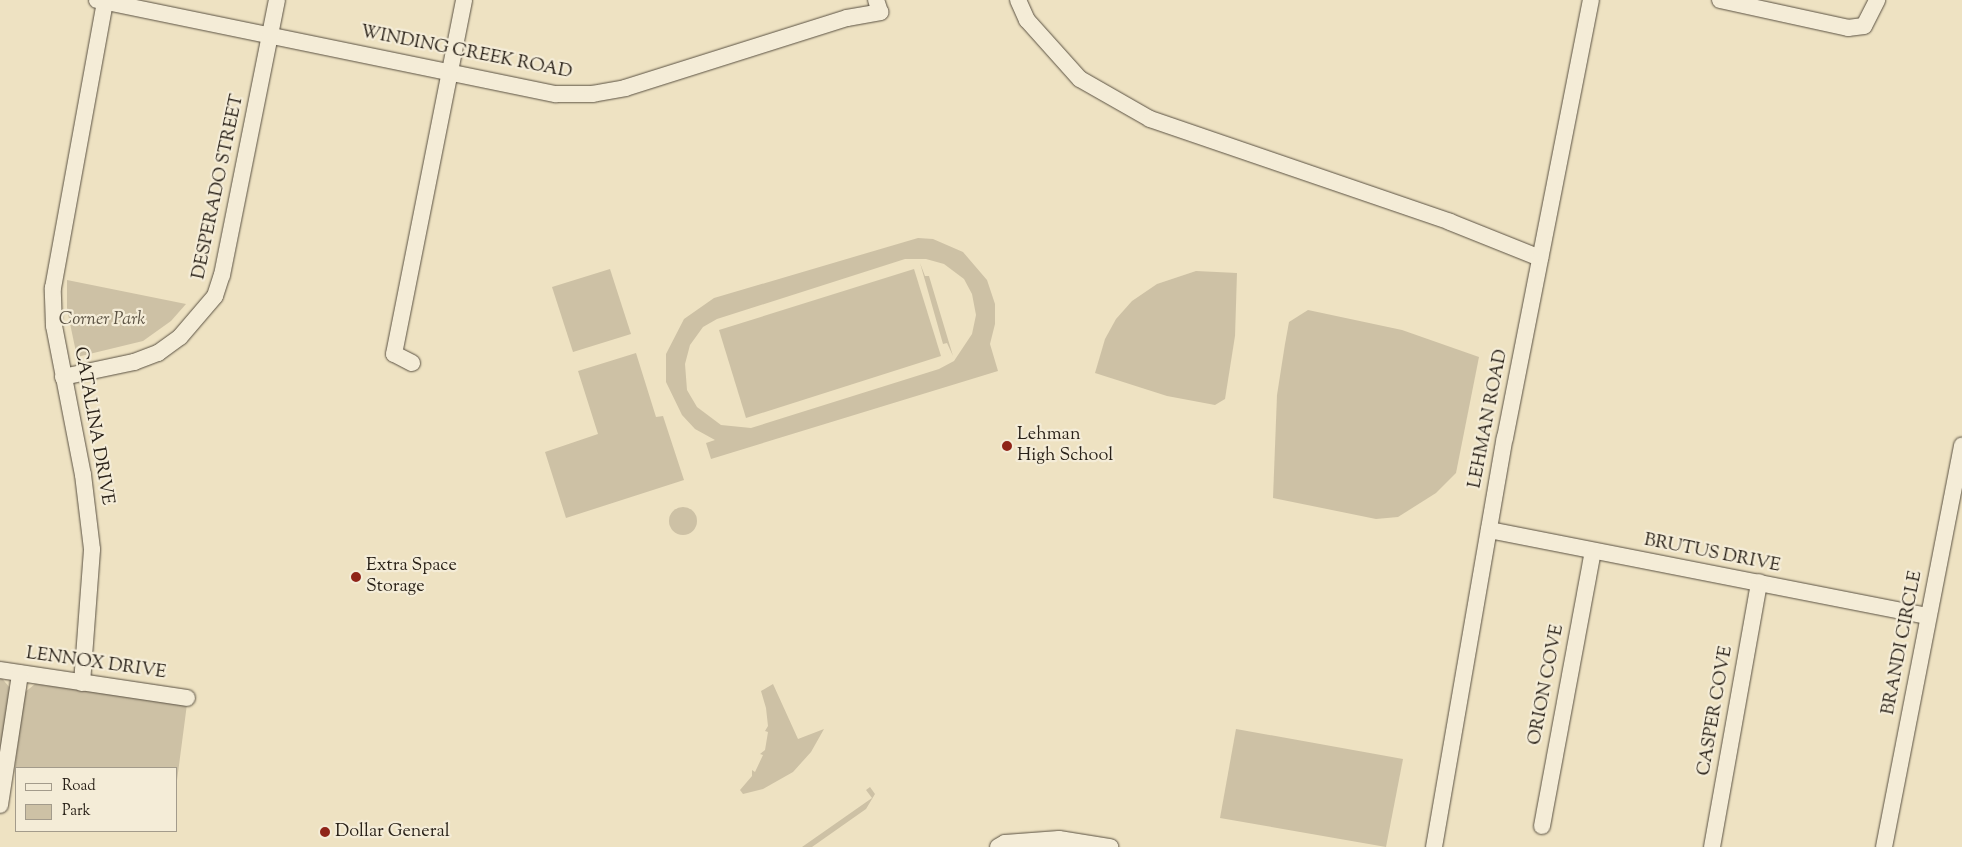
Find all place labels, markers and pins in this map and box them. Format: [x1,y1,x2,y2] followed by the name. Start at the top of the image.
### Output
[1017,425,1113,468] place label: Lehman High School
[1001,440,1013,452] marker: Lehman High School
[366,556,457,598] place label: Extra Space Storage
[350,571,362,583] marker: Extra Space Storage
[335,821,450,843] place label: Dollar General
[319,826,331,838] marker: Dollar General

